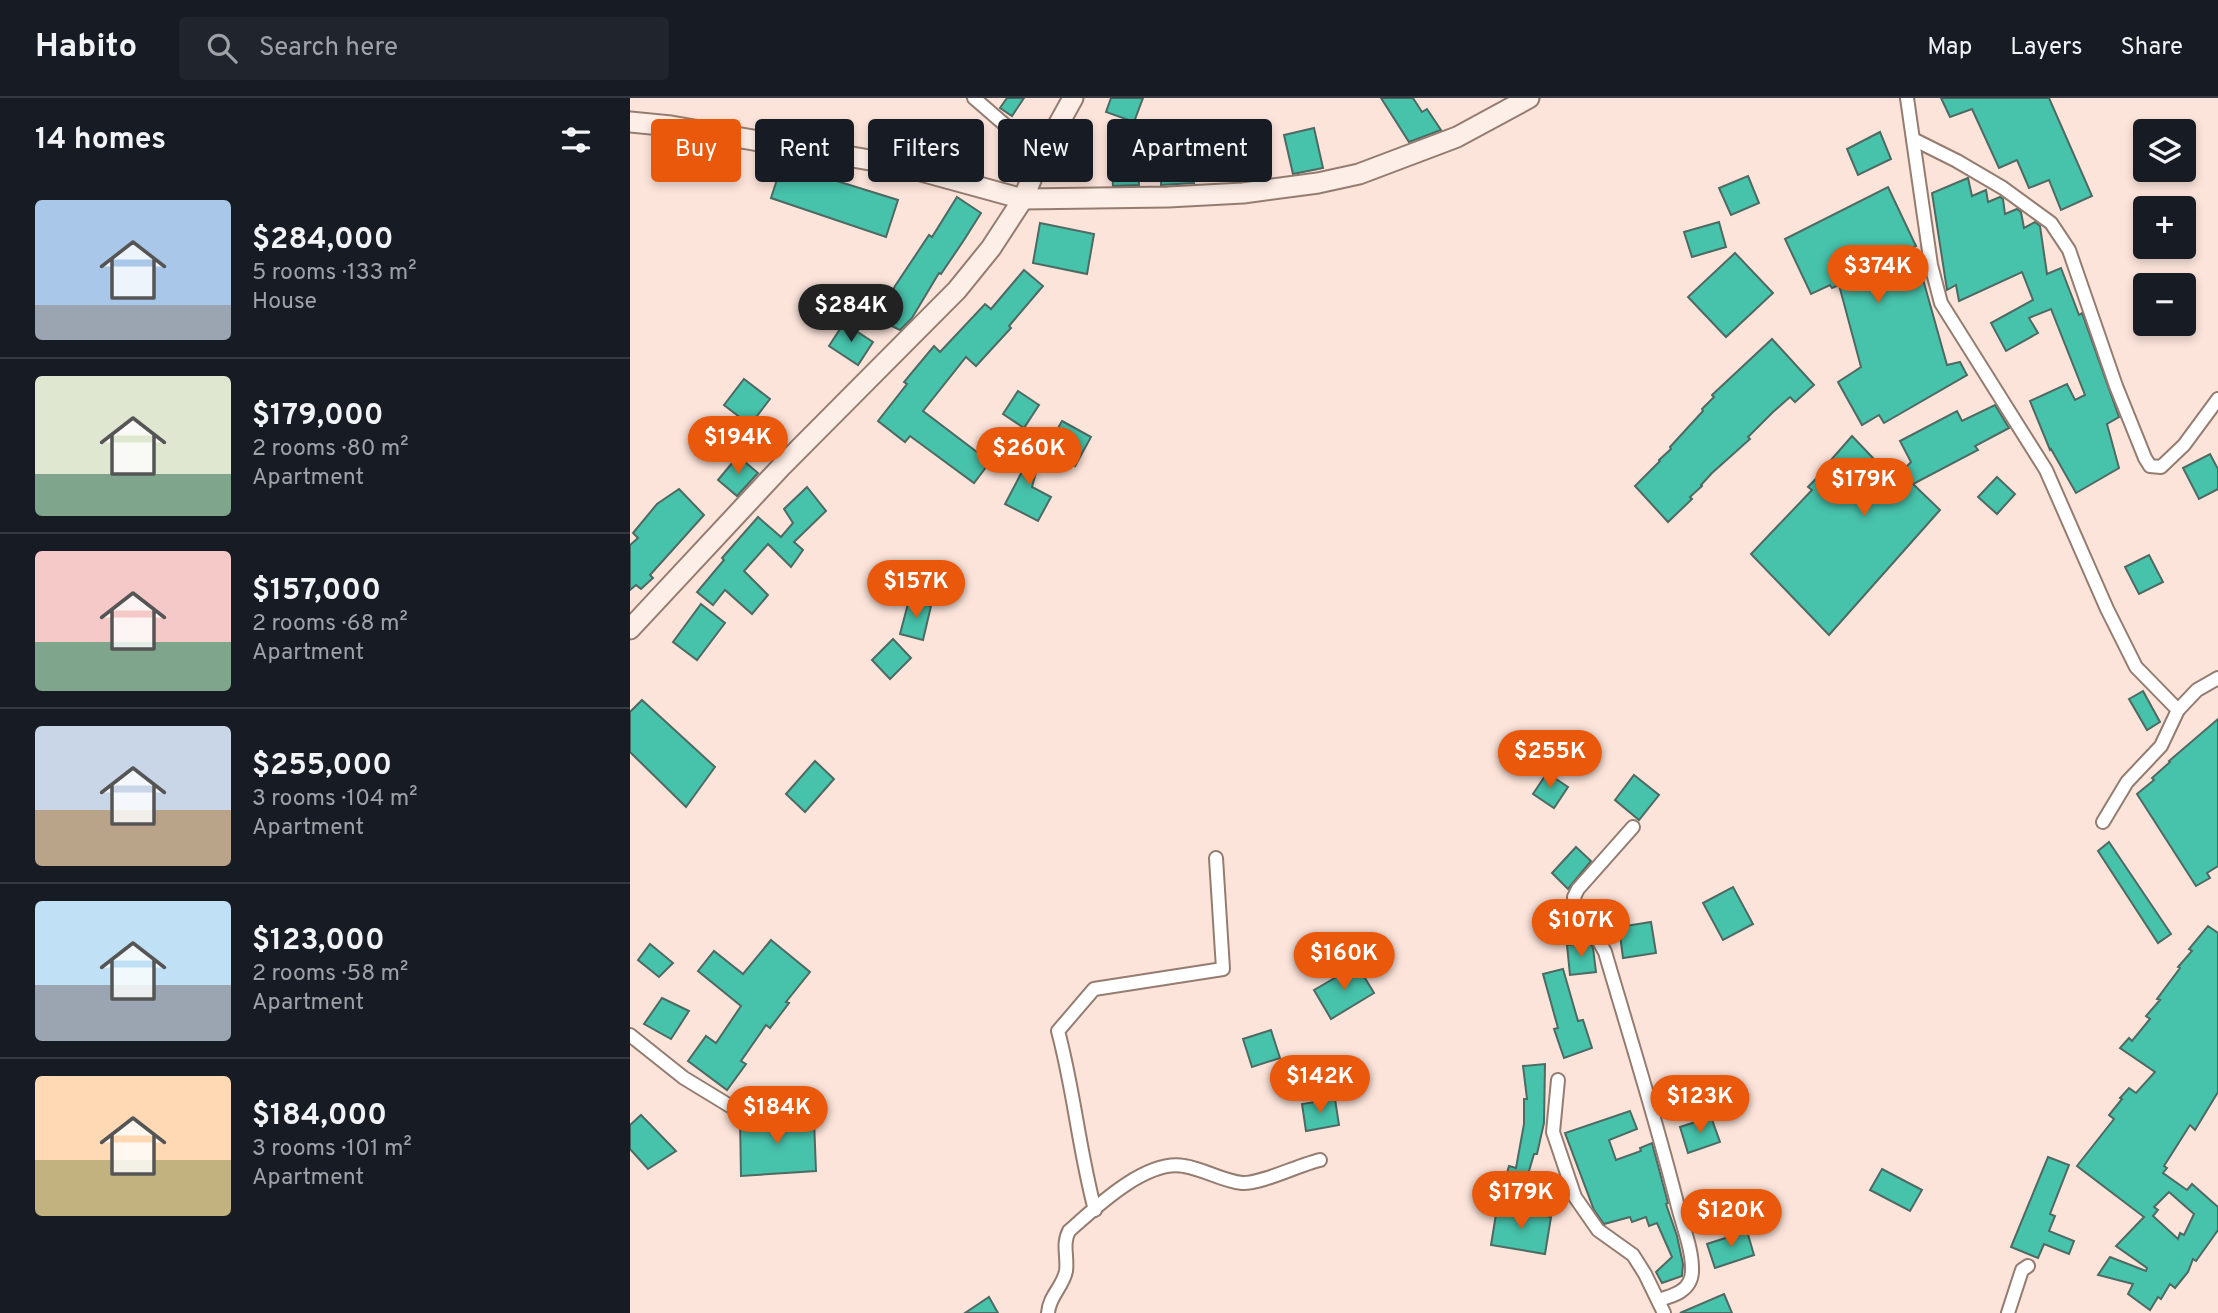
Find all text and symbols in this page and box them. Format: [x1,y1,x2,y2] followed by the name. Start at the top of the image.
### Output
[179,17,669,80] search box
[35,27,137,69] text: Habito
[203,29,241,67] icon: search
[259,32,398,65] text: Search here
[1927,33,1972,63] text: Map
[2010,33,2082,63] text: Layers
[2120,33,2183,63] text: Share
[651,119,741,182] chip: Buy
[755,119,854,182] chip: Rent
[868,119,984,182] chip: Filters
[998,119,1093,182] chip: New
[1107,119,1272,182] chip: Apartment
[2133,119,2196,336] map controls
[2133,119,2196,182] button: layers
[557,121,595,159] icon: filters
[35,122,166,159] text: 14 homes
[2133,196,2196,259] button: +
[252,222,393,259] text: $284,000
[91,228,175,312] icon: home
[1829,246,1927,305] pin: $374K
[1844,253,1912,282] text: $374K
[252,259,417,288] text: 5 rooms · 133 m²
[2133,273,2196,336] button: −
[802,285,900,344] pin: $284K
[252,288,317,317] text: House
[814,292,888,321] text: $284K
[252,398,383,435] text: $179,000
[91,404,175,488] icon: home
[689,416,787,476] pin: $194K
[704,424,772,453] text: $194K
[980,428,1078,487] pin: $260K
[252,435,409,464] text: 2 rooms · 80 m²
[992,435,1066,464] text: $260K
[1815,458,1913,518] pin: $179K
[252,464,364,493] text: Apartment
[1831,466,1897,495] text: $179K
[867,560,965,620] pin: $157K
[883,568,949,597] text: $157K
[252,573,381,610] text: $157,000
[91,579,175,663] icon: home
[252,610,408,639] text: 2 rooms · 68 m²
[252,639,364,668] text: Apartment
[1501,730,1599,790] pin: $255K
[1514,738,1586,767] text: $255K
[252,748,392,785] text: $255,000
[91,754,175,838] icon: home
[252,785,417,814] text: 3 rooms · 104 m²
[252,814,364,843] text: Apartment
[1532,900,1630,959] pin: $107K
[1548,907,1614,936] text: $107K
[252,923,385,960] text: $123,000
[91,929,175,1013] icon: home
[1295,932,1393,992] pin: $160K
[1310,940,1378,969] text: $160K
[252,960,408,989] text: 2 rooms · 58 m²
[252,989,364,1018] text: Apartment
[1271,1056,1369,1115] pin: $142K
[1286,1063,1354,1092] text: $142K
[1651,1076,1749,1135] pin: $123K
[1666,1083,1734,1112] text: $123K
[728,1086,826,1146] pin: $184K
[743,1094,811,1123] text: $184K
[252,1098,387,1135] text: $184,000
[91,1104,175,1188] icon: home
[252,1135,412,1164] text: 3 rooms · 101 m²
[252,1164,364,1193] text: Apartment
[1472,1172,1570,1231] pin: $179K
[1488,1179,1554,1208] text: $179K
[1682,1190,1780,1249] pin: $120K
[1697,1197,1765,1226] text: $120K

